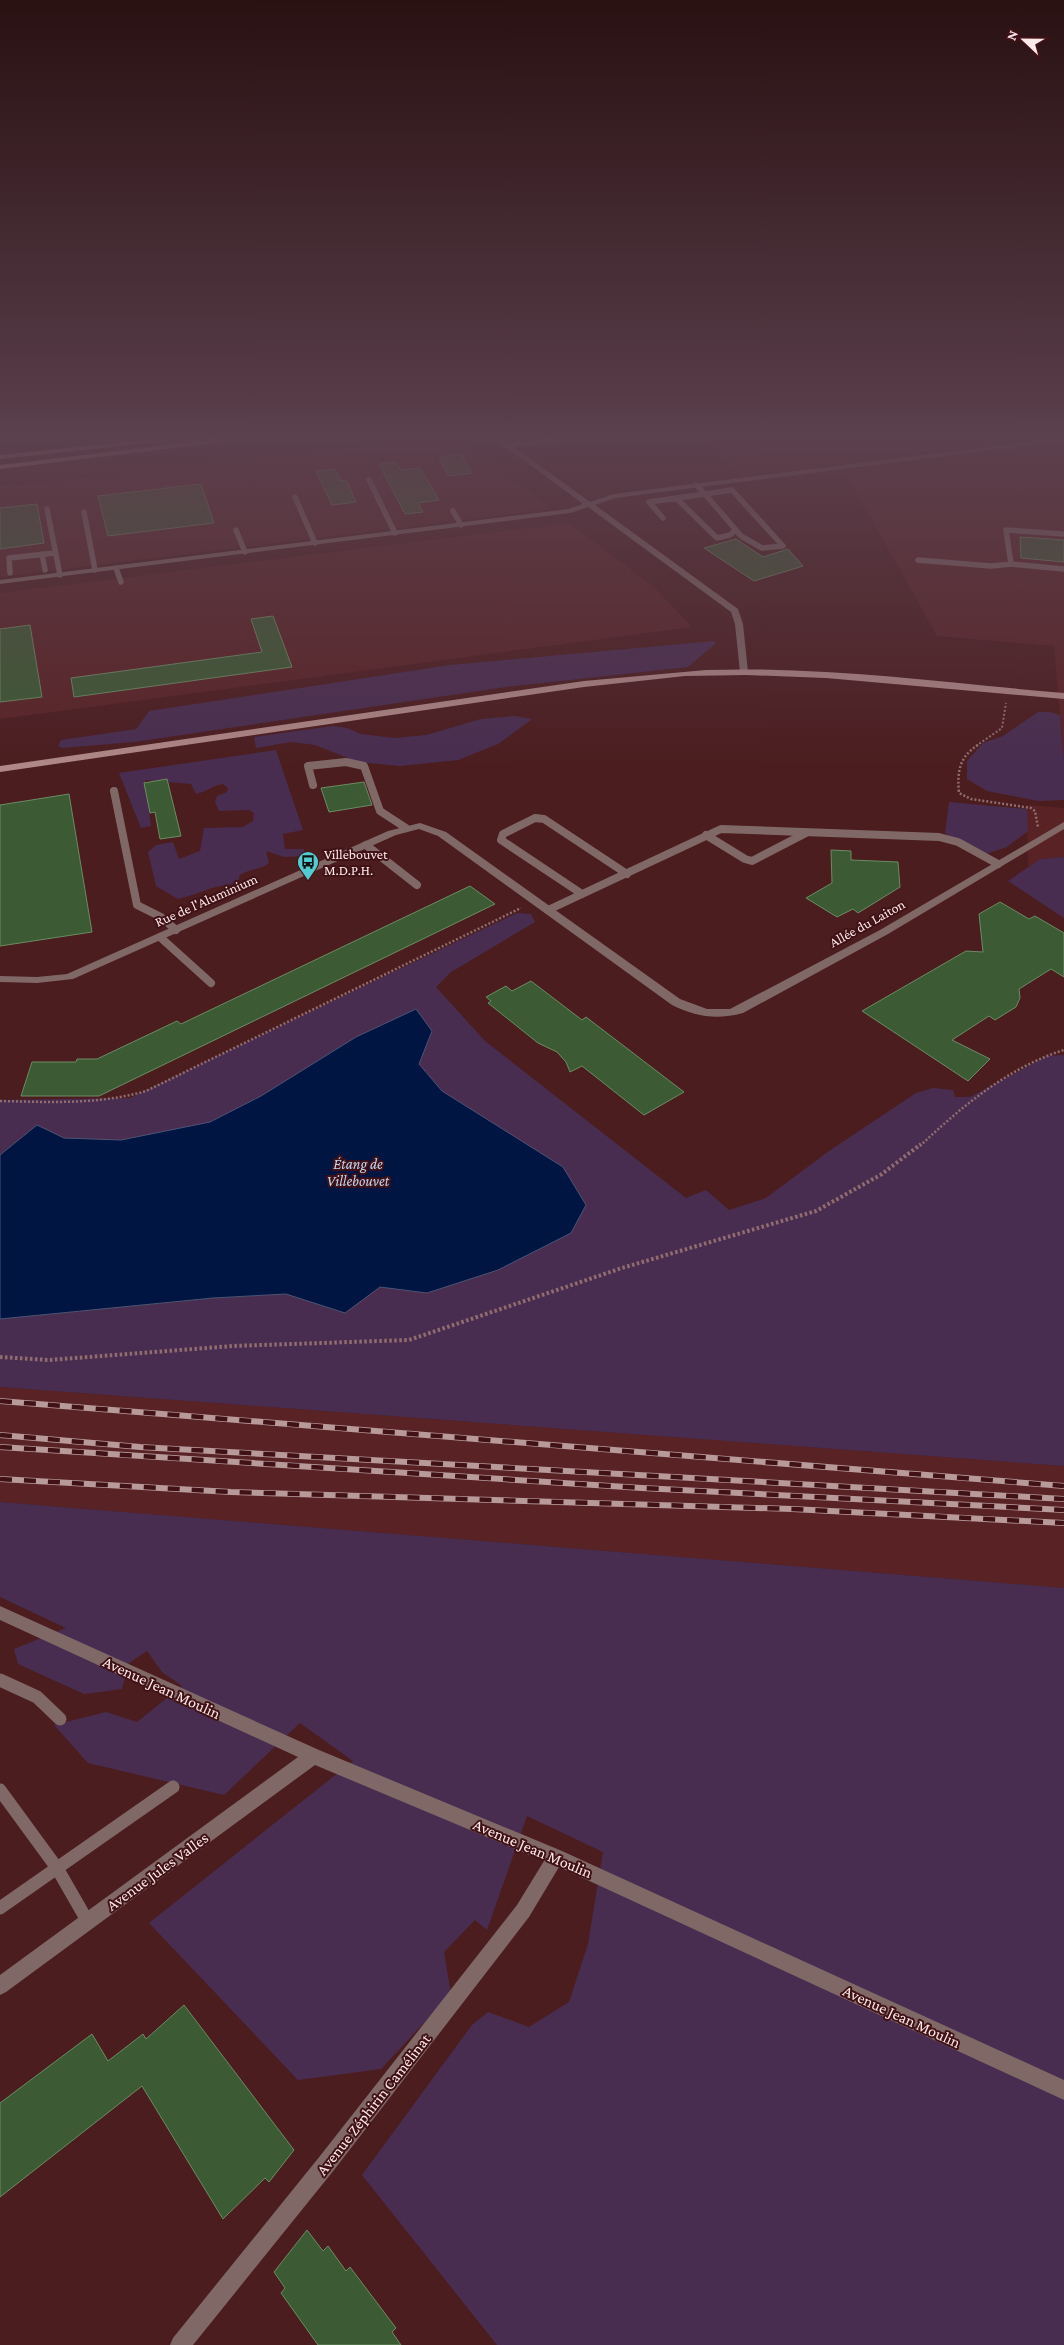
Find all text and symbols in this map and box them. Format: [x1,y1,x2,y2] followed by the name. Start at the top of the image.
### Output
[999,15,1049,65] north arrow
[1003,27,1021,43] text: N
[324,846,388,878] place label: Villebouvet M.D.P.H.
[296,850,320,881] bus stop icon: Villebouvet M.D.P.H.
[152,870,260,930] street label: Rue de l'Aluminium
[826,895,908,950] street label: Allée du Laiton
[327,1156,390,1189] water label: Étang de Villebouvet
[100,1653,224,1723] street label: Avenue Jean Moulin
[470,1816,595,1882] street label: Avenue Jean Moulin
[103,1829,212,1915] street label: Avenue Jules Valles
[840,1982,964,2052] street label: Avenue Jean Moulin
[313,2030,435,2179] street label: Avenue Zéphirin Camélinat

